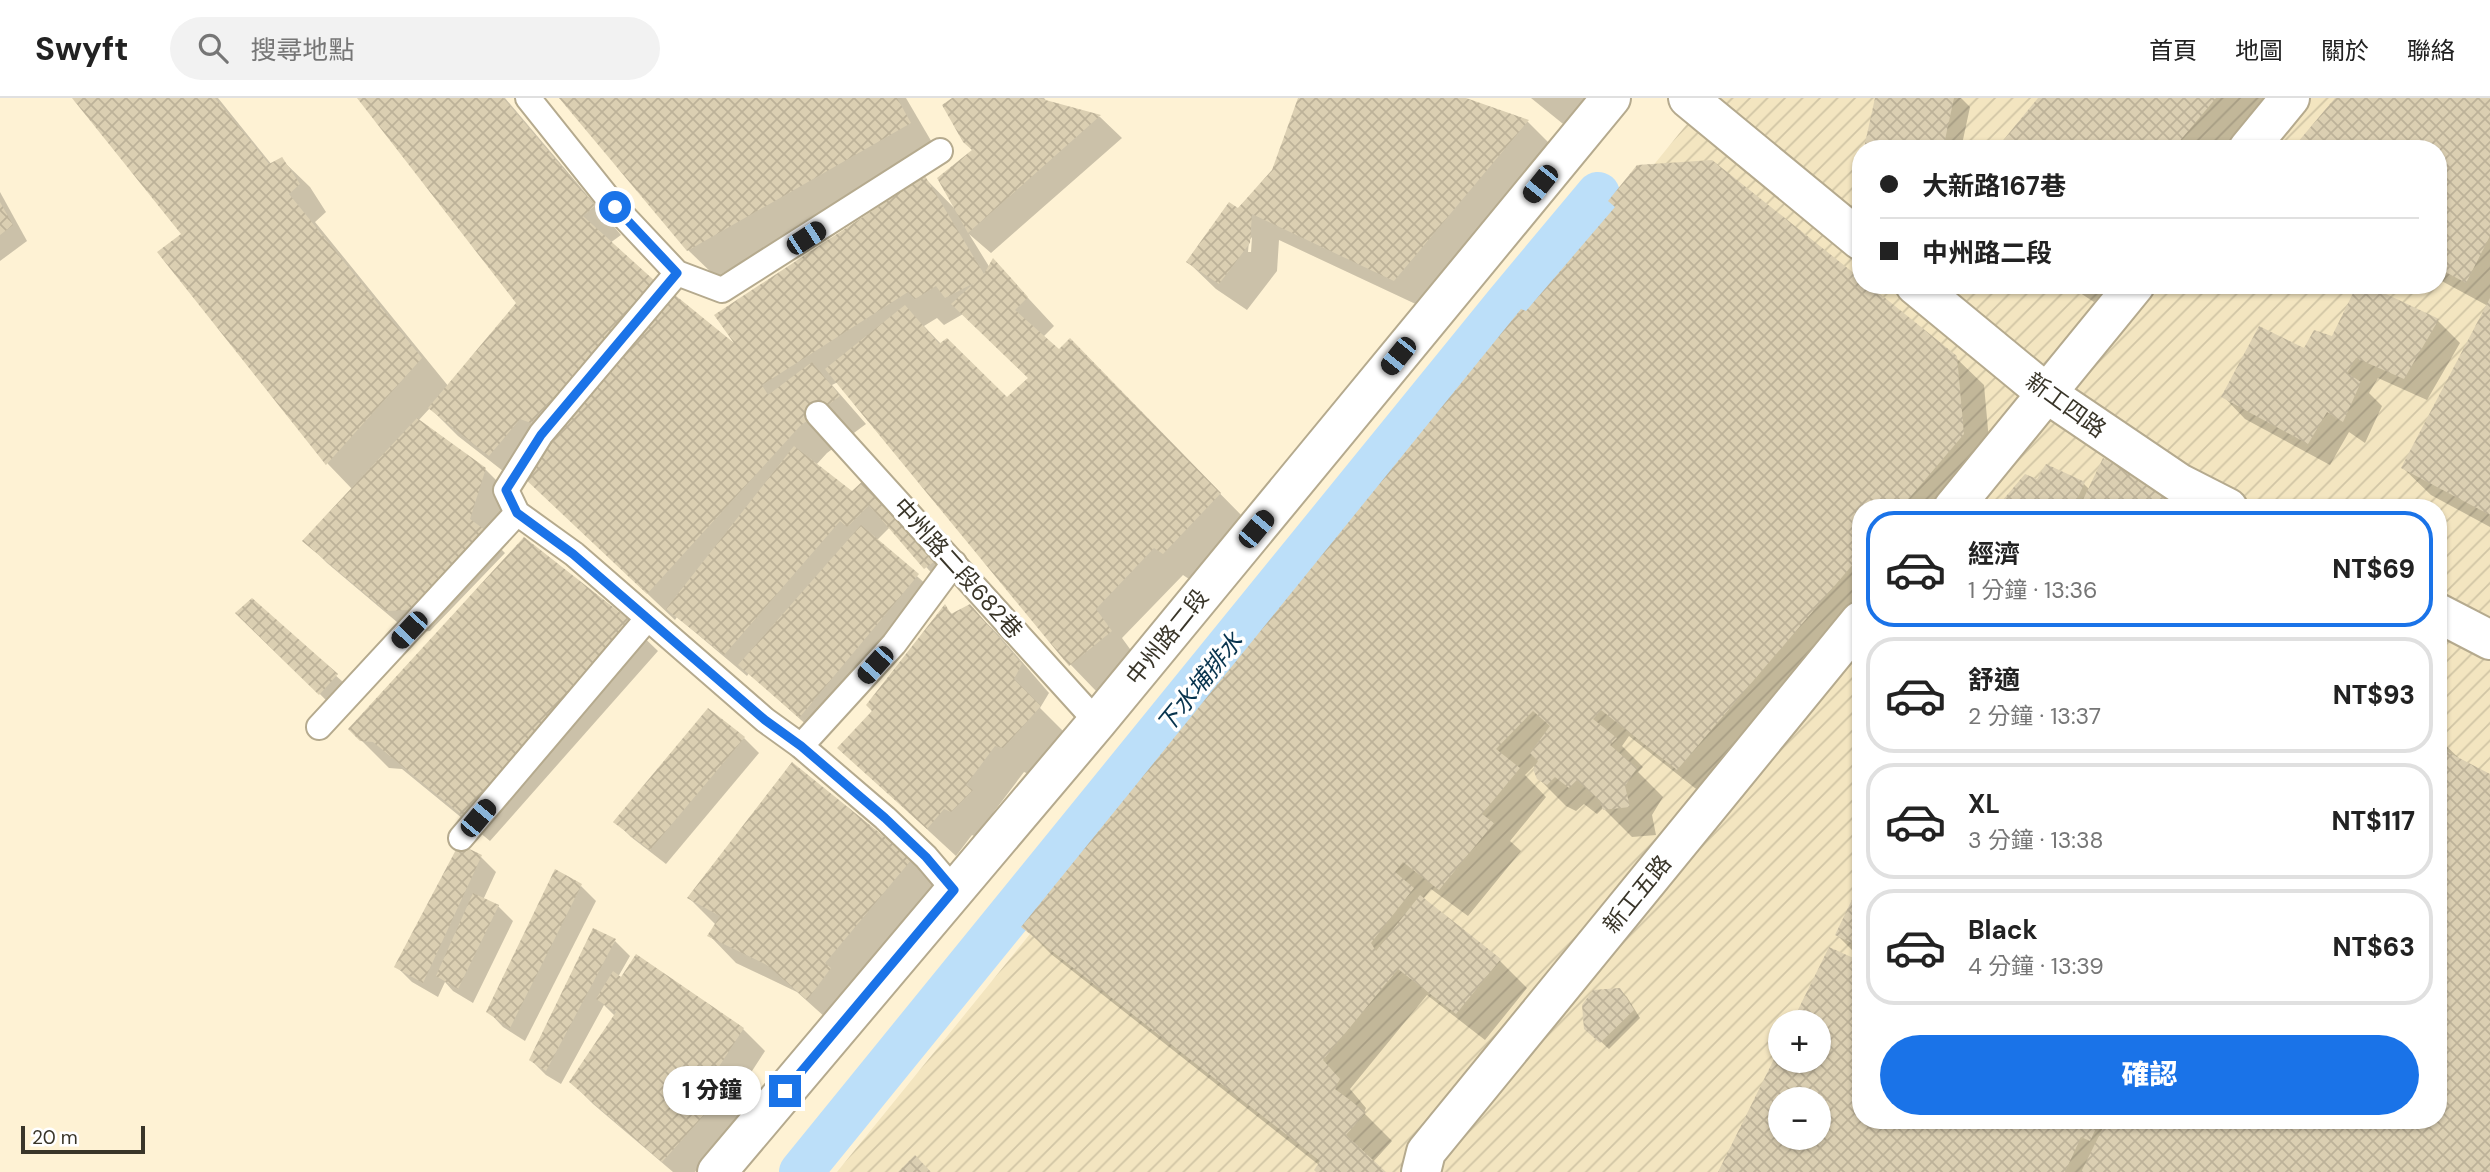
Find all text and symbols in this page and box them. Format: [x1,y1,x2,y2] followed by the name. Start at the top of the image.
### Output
[170,17,660,80] search box
[35,27,128,70] text: Swyft
[194,29,232,67] icon: search
[250,33,354,67] text: 搜尋地點
[2149,35,2197,66] text: 首頁
[2235,35,2283,66] text: 地圖
[2321,35,2369,66] text: 關於
[2407,35,2455,66] text: 聯絡
[1519,161,1562,207] car
[1922,169,2066,203] text: 大新路167巷
[599,191,631,223] route start
[783,218,830,258] car
[1922,236,2052,270] text: 中州路二段
[1377,333,1420,379] car
[2020,366,2112,444] street label: 新工四路
[887,491,1029,645] street label: 中州路二段682巷
[1235,506,1278,552] car
[1968,537,2020,571] text: 經濟
[1884,538,1947,601] icon: car
[2332,552,2415,586] text: NT$69
[1968,575,2098,605] text: 1 分鐘 · 13:36
[1119,583,1215,691] street label: 中州路二段
[387,607,432,653] car
[1150,626,1250,739] water label: 下水埔排水
[854,642,897,688] car
[1968,663,2020,697] text: 舒適
[1884,664,1947,727] icon: car
[2333,678,2415,712] text: NT$93
[1968,701,2101,731] text: 2 分鐘 · 13:37
[1968,787,2000,821] text: XL
[1884,790,1947,853] icon: car
[457,795,500,841] car
[2332,804,2415,838] text: NT$117
[1968,825,2104,855] text: 3 分鐘 · 13:38
[1596,849,1678,939] street label: 新工五路
[1968,913,2038,947] text: Black
[1884,916,1947,979] icon: car
[2333,930,2415,964] text: NT$63
[1968,951,2104,981] text: 4 分鐘 · 13:39
[1768,1010,1831,1150] map controls
[1768,1010,1831,1073] button: +
[1880,1035,2419,1115] button: 確認
[662,1066,760,1116] callout: 1 分鐘
[682,1075,742,1105] text: 1 分鐘
[769,1075,801,1107] route end
[1768,1087,1831,1150] button: −
[21,1123,145,1155] scale bar
[32,1125,78,1150] text: 20 m

